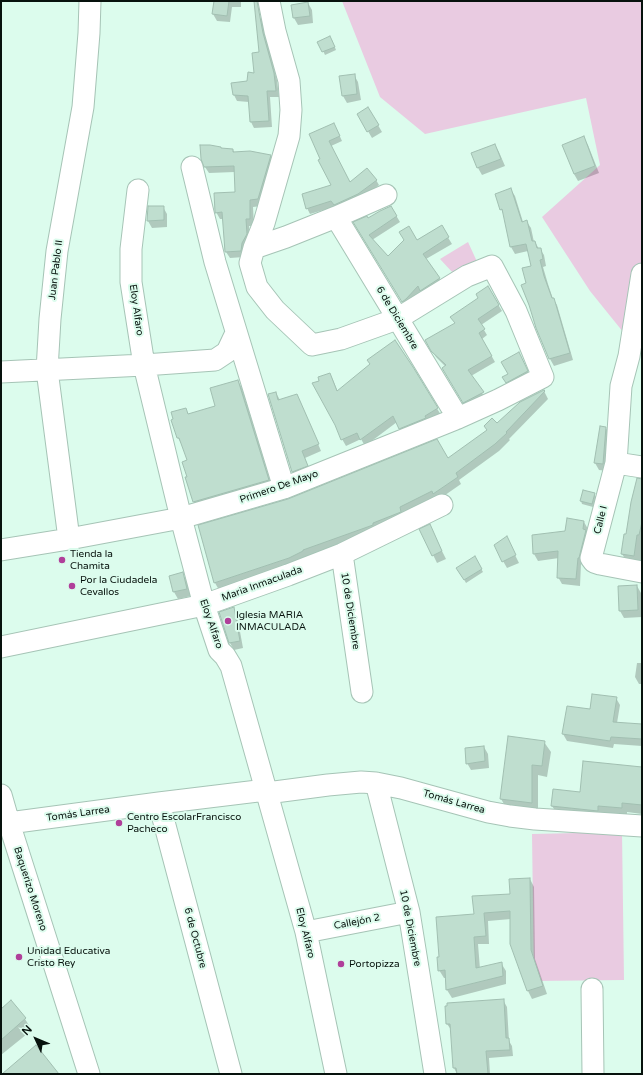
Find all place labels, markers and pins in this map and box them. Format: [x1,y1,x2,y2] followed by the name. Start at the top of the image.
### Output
[70,548,113,572] place label: Tienda la Chamita
[57,555,67,565] marker: Tienda la Chamita
[80,574,157,598] place label: Por la Ciudadela Cevallos
[67,581,77,591] marker: Por la Ciudadela Cevallos
[236,609,306,632] place label: Iglesia MARIA INMACULADA
[223,616,233,626] marker: Iglesia MARIA INMACULADA
[127,811,241,834] place label: Centro EscolarFrancisco Pacheco
[114,818,124,828] marker: Centro EscolarFrancisco Pacheco
[27,945,110,968] place label: Unidad Educativa Cristo Rey
[14,952,24,962] marker: Unidad Educativa Cristo Rey
[349,958,400,970] place label: Portopizza
[336,959,346,969] marker: Portopizza

